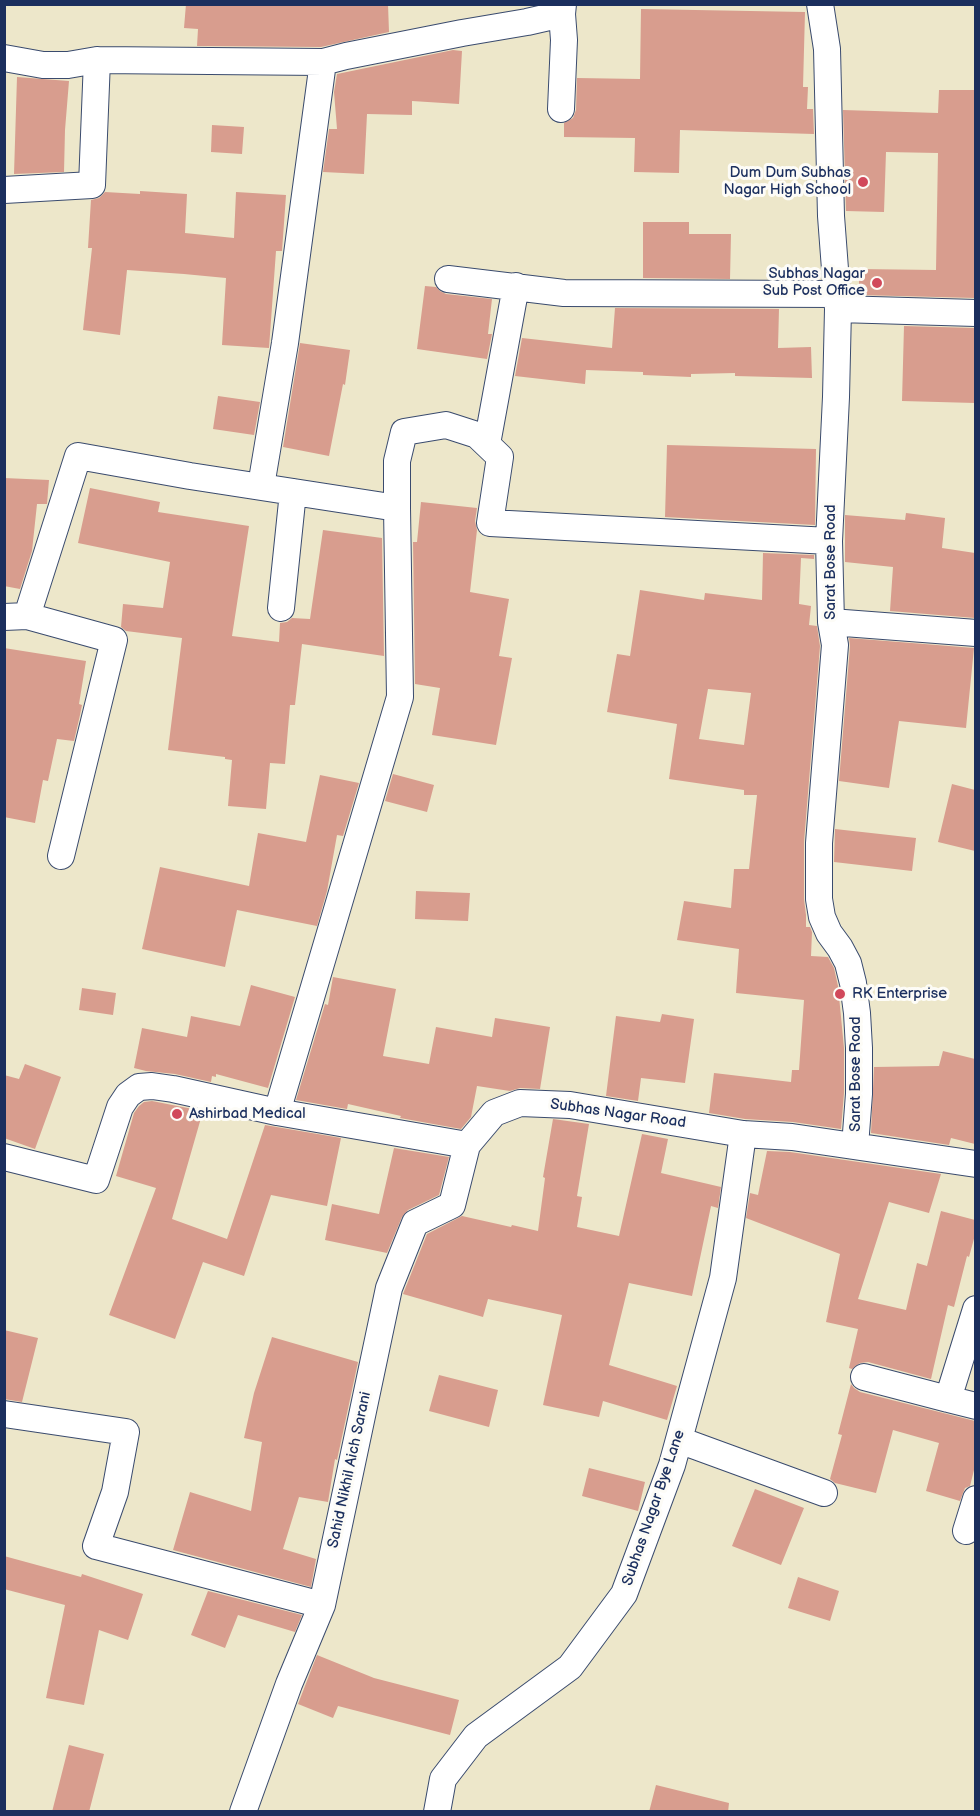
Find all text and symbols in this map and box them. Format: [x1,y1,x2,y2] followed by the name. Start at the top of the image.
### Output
[723,164,851,199] place label: Dum Dum Subhas Nagar High School
[856,175,870,189] marker: Dum Dum Subhas Nagar High School
[763,265,865,300] place label: Subhas Nagar Sub Post Office
[870,276,884,290] marker: Subhas Nagar Sub Post Office
[822,504,840,620] street label: Sarat Bose Road
[852,985,947,1003] place label: RK Enterprise
[833,987,847,1001] marker: RK Enterprise
[847,1016,865,1132] street label: Sarat Bose Road
[549,1096,687,1132] street label: Subhas Nagar Road
[189,1105,306,1123] place label: Ashirbad Medical
[170,1107,184,1121] marker: Ashirbad Medical
[325,1390,375,1550] street label: Sahid Nikhil Aich Sarani
[619,1428,689,1588] street label: Subhas Nagar Bye Lane

